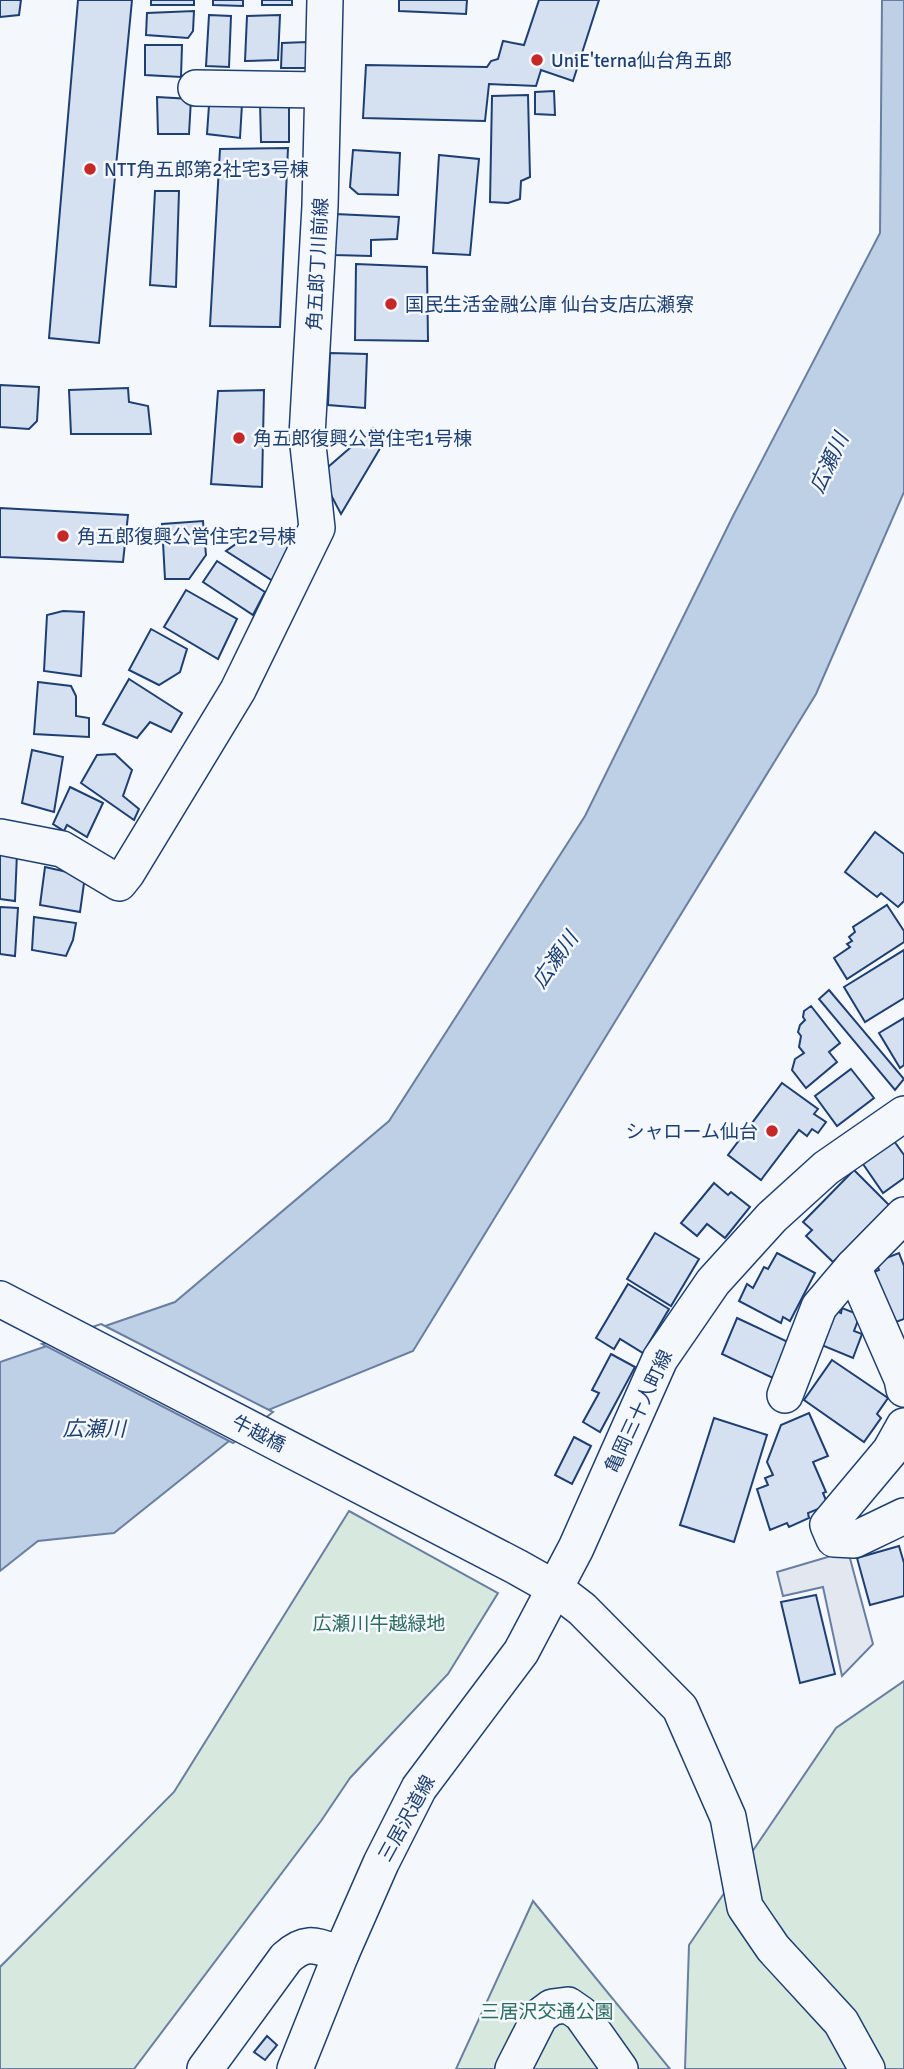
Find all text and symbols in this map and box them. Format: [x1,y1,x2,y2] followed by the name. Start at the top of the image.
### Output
[551,49,732,73] place label: UniE'terna仙台角五郎
[529,52,545,68] marker: UniE'terna仙台角五郎
[104,158,309,182] place label: NTT角五郎第2社宅3号棟
[82,161,98,177] marker: NTT角五郎第2社宅3号棟
[303,197,333,331] street label: 角五郎丁川前線
[405,293,694,317] place label: 国民生活金融公庫 仙台支店広瀬寮
[383,296,399,312] marker: 国民生活金融公庫 仙台支店広瀬寮
[253,427,472,451] place label: 角五郎復興公営住宅1号棟
[804,427,855,497] water label: 広瀬川
[231,430,247,446] marker: 角五郎復興公営住宅1号棟
[77,525,296,549] place label: 角五郎復興公営住宅2号棟
[55,528,71,544] marker: 角五郎復興公営住宅2号棟
[526,925,585,993] water label: 広瀬川
[626,1120,758,1144] place label: シャローム仙台
[764,1123,780,1139] marker: シャローム仙台
[600,1346,678,1477] street label: 亀岡三十人町線
[228,1410,289,1458] street label: 牛越橋
[63,1416,127,1442] water label: 広瀬川
[312,1612,446,1636] park label: 広瀬川牛越緑地
[373,1771,440,1866] street label: 三居沢道線
[480,2000,614,2024] park label: 三居沢交通公園

